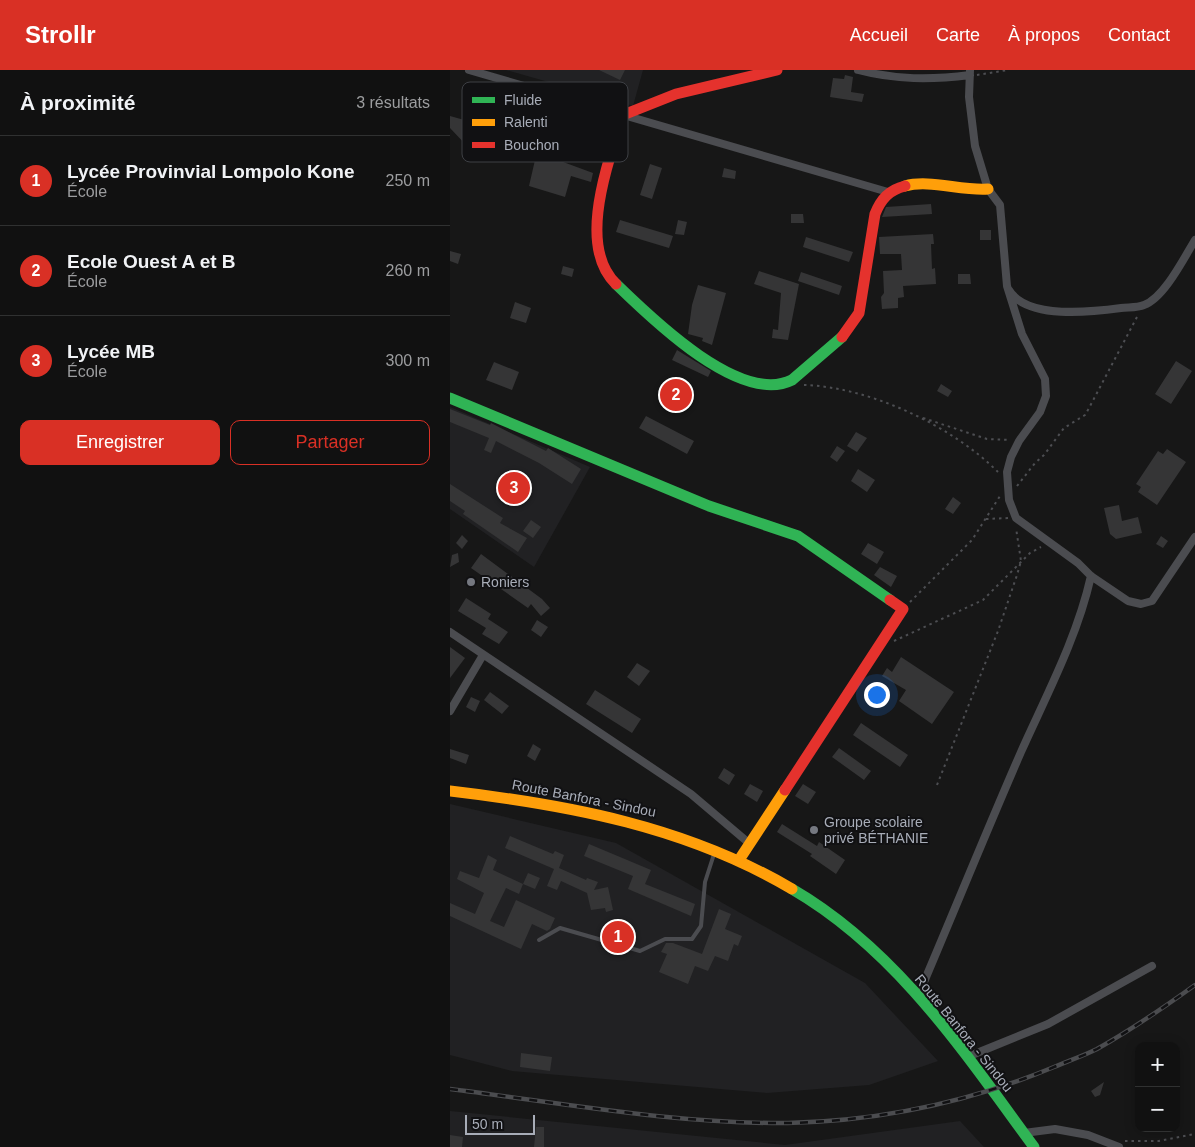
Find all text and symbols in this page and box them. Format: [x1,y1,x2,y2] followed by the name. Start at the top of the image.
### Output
[25,21,96,48] text: Strollr
[850,25,908,45] text: Accueil
[936,25,980,45] text: Carte
[1008,25,1080,45] text: À propos
[1108,25,1170,45] text: Contact
[462,82,628,162] legend
[20,91,136,114] text: À proximité
[504,92,542,108] text: Fluide
[356,94,430,111] text: 3 résultats
[504,114,548,130] text: Ralenti
[504,137,559,153] text: Bouchon
[67,161,355,182] text: Lycée Provinvial Lompolo Kone
[32,172,40,189] text: 1
[386,172,430,189] text: 250 m
[67,183,107,200] text: École
[67,251,236,272] text: Ecole Ouest A et B
[32,262,40,279] text: 2
[386,262,430,279] text: 260 m
[67,273,107,290] text: École
[67,341,155,362] text: Lycée MB
[32,352,40,369] text: 3
[386,352,430,369] text: 300 m
[67,363,107,380] text: École
[660,376,692,414] pin: 2
[20,420,220,465] button: Enregistrer
[230,420,430,465] button: Partager
[498,469,530,507] pin: 3
[481,574,529,590] place label: Roniers
[465,576,477,588] marker: Roniers
[864,682,890,708] your location
[511,776,657,820] street label: Route Banfora - Sindou
[824,814,928,846] place label: Groupe scolaire privé BÉTHANIE
[808,824,820,836] marker: Groupe scolaire privé BÉTHANIE
[602,918,634,956] pin: 1
[912,971,1016,1095] street label: Route Banfora - Sindou
[1135,1042,1180,1132] map controls
[1135,1042,1180,1087] button: +
[1135,1087,1180,1132] button: −
[465,1112,535,1135] scale bar
[472,1116,503,1132] text: 50 m

